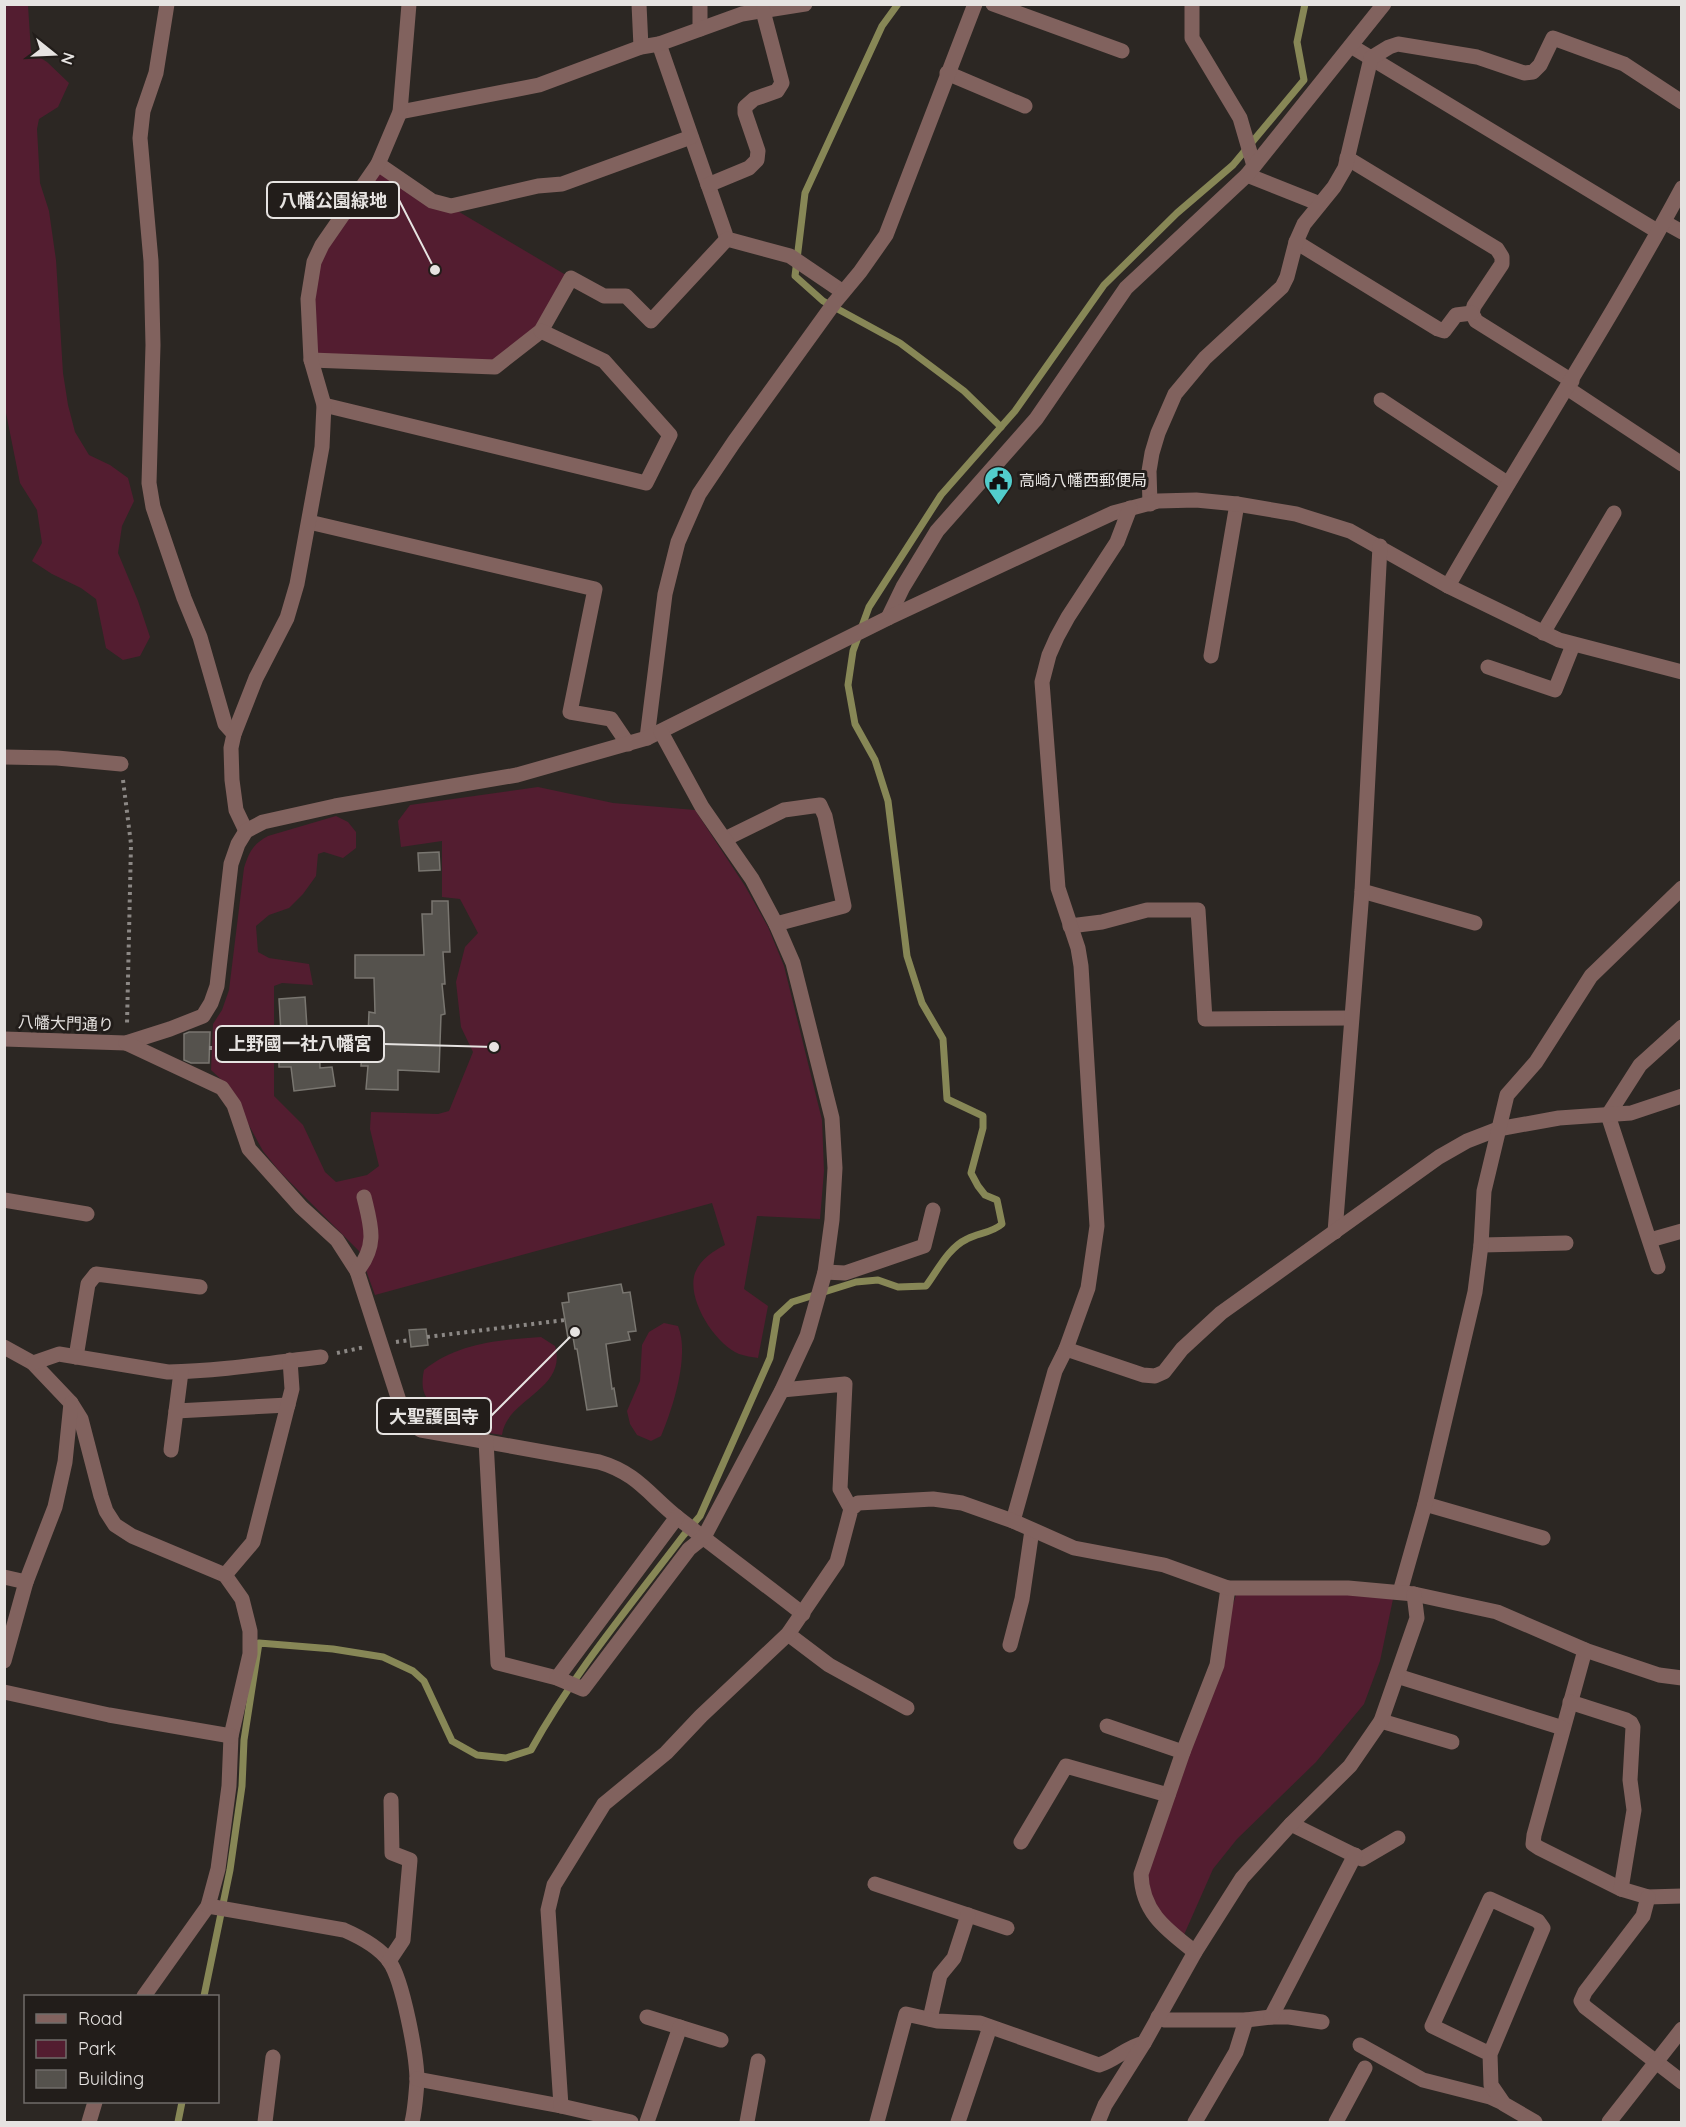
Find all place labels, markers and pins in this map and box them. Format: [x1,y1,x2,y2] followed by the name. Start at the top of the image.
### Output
[267,182,399,218] callout: 八幡公園緑地
[982,464,1014,506] public building icon: 高崎八幡西郵便局
[1019,470,1147,490] place label: 高崎八幡西郵便局
[216,1026,384,1062] callout: 上野國一社八幡宮
[377,1398,491,1434] callout: 大聖護国寺

